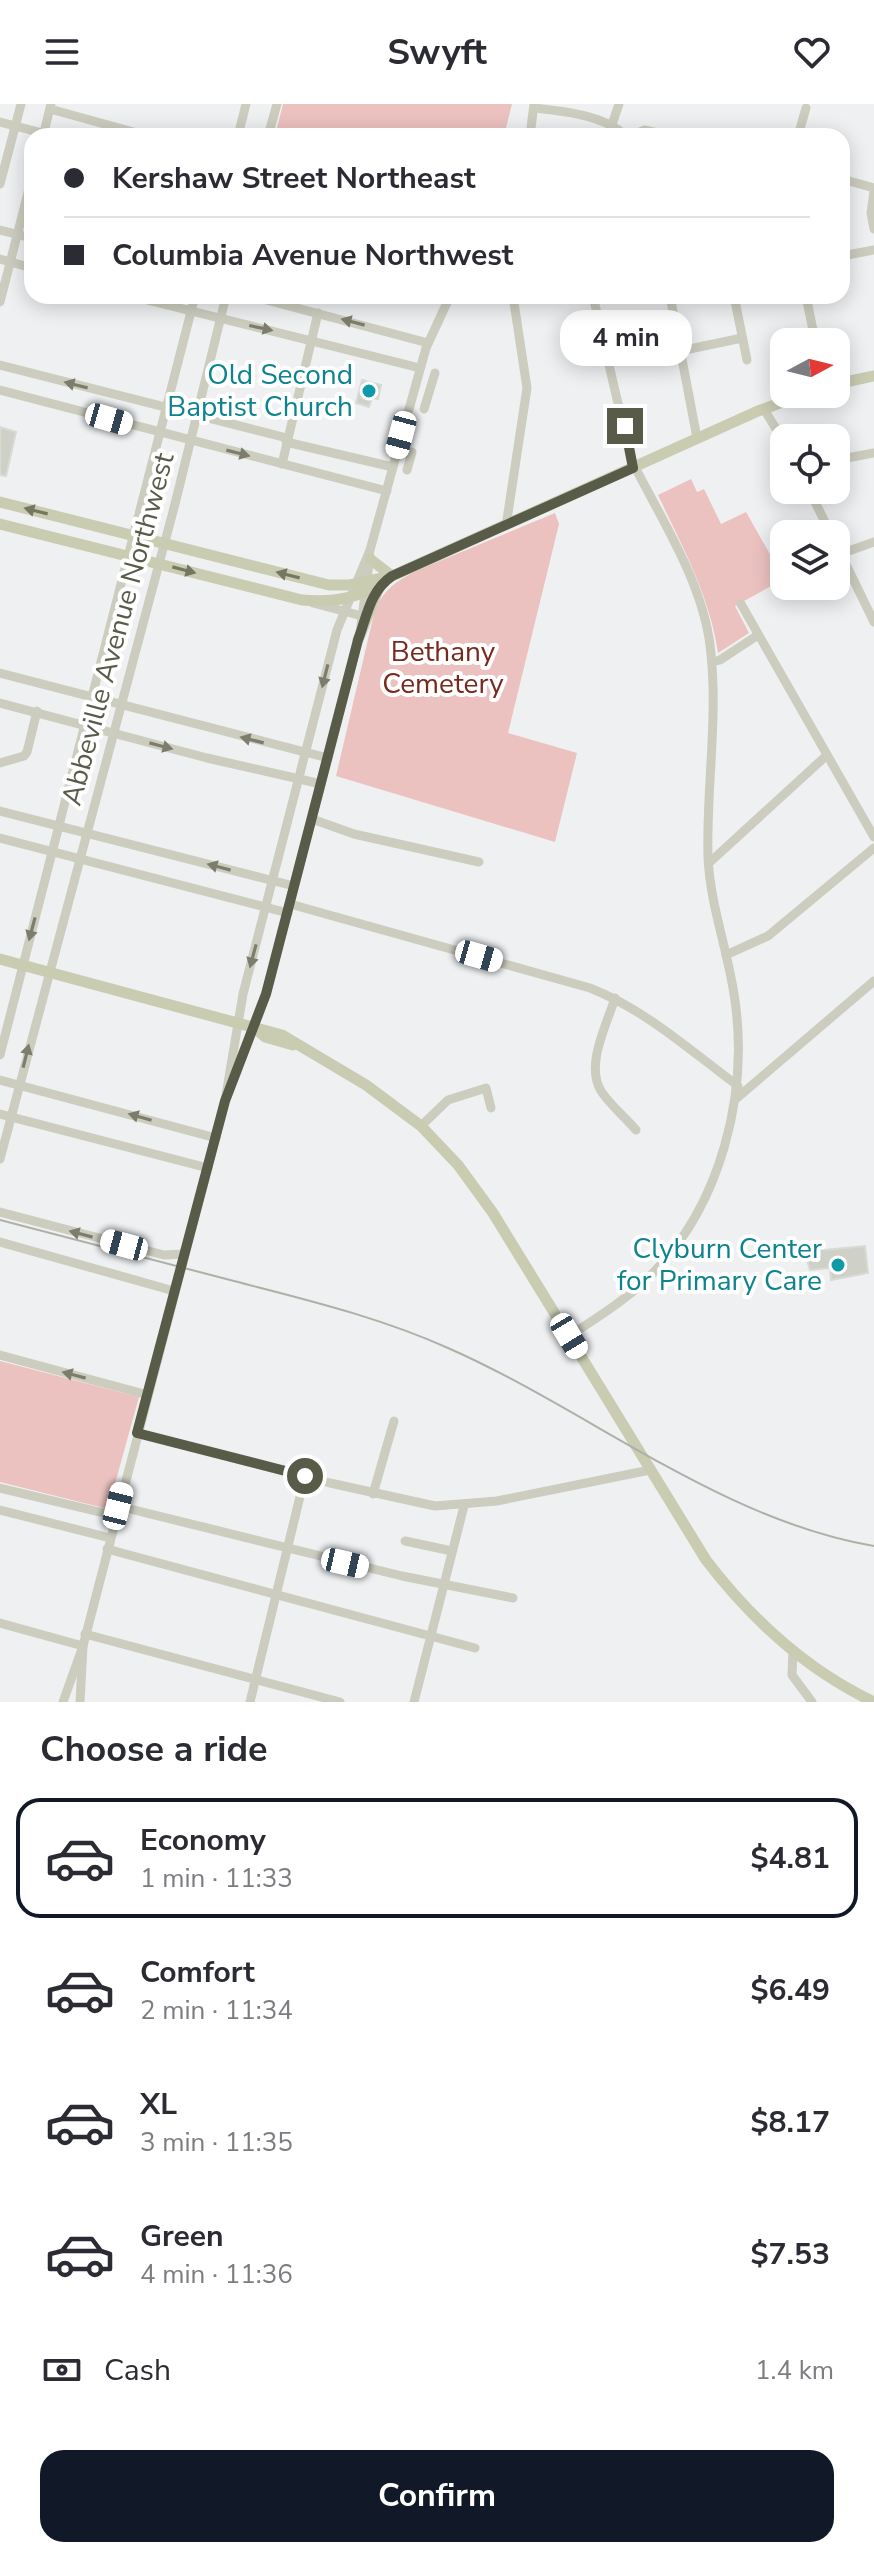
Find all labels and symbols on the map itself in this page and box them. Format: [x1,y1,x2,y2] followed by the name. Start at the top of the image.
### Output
[559,310,691,366] callout: 4 min
[340,316,365,328] one-way arrow
[248,322,273,335] one-way arrow
[770,328,850,408] north arrow
[167,356,353,426] place label: Old Second Baptist Church
[63,378,88,390] one-way arrow
[360,382,378,400] marker: Old Second Baptist Church
[83,401,135,437] car
[607,408,643,444] route end
[383,409,419,461] car
[226,447,251,459] one-way arrow
[53,448,183,810] street label: Abbeville Avenue Northwest
[23,505,48,517] one-way arrow
[172,565,197,577] one-way arrow
[275,568,300,580] one-way arrow
[382,633,504,703] park label: Bethany Cemetery
[319,664,331,689] one-way arrow
[239,734,264,746] one-way arrow
[149,740,174,752] one-way arrow
[206,860,231,872] one-way arrow
[26,916,38,941] one-way arrow
[453,938,505,974] car
[246,944,259,968] one-way arrow
[21,1044,33,1069] one-way arrow
[128,1110,152,1123] one-way arrow
[69,1227,94,1239] one-way arrow
[98,1227,150,1263] car
[617,1230,822,1300] place label: Clyburn Center for Primary Care
[829,1256,847,1274] marker: Clyburn Center for Primary Care
[546,1309,592,1363] car
[61,1368,85,1381] one-way arrow
[287,1458,323,1494] route start
[101,1480,135,1532] car
[319,1546,371,1580] car

